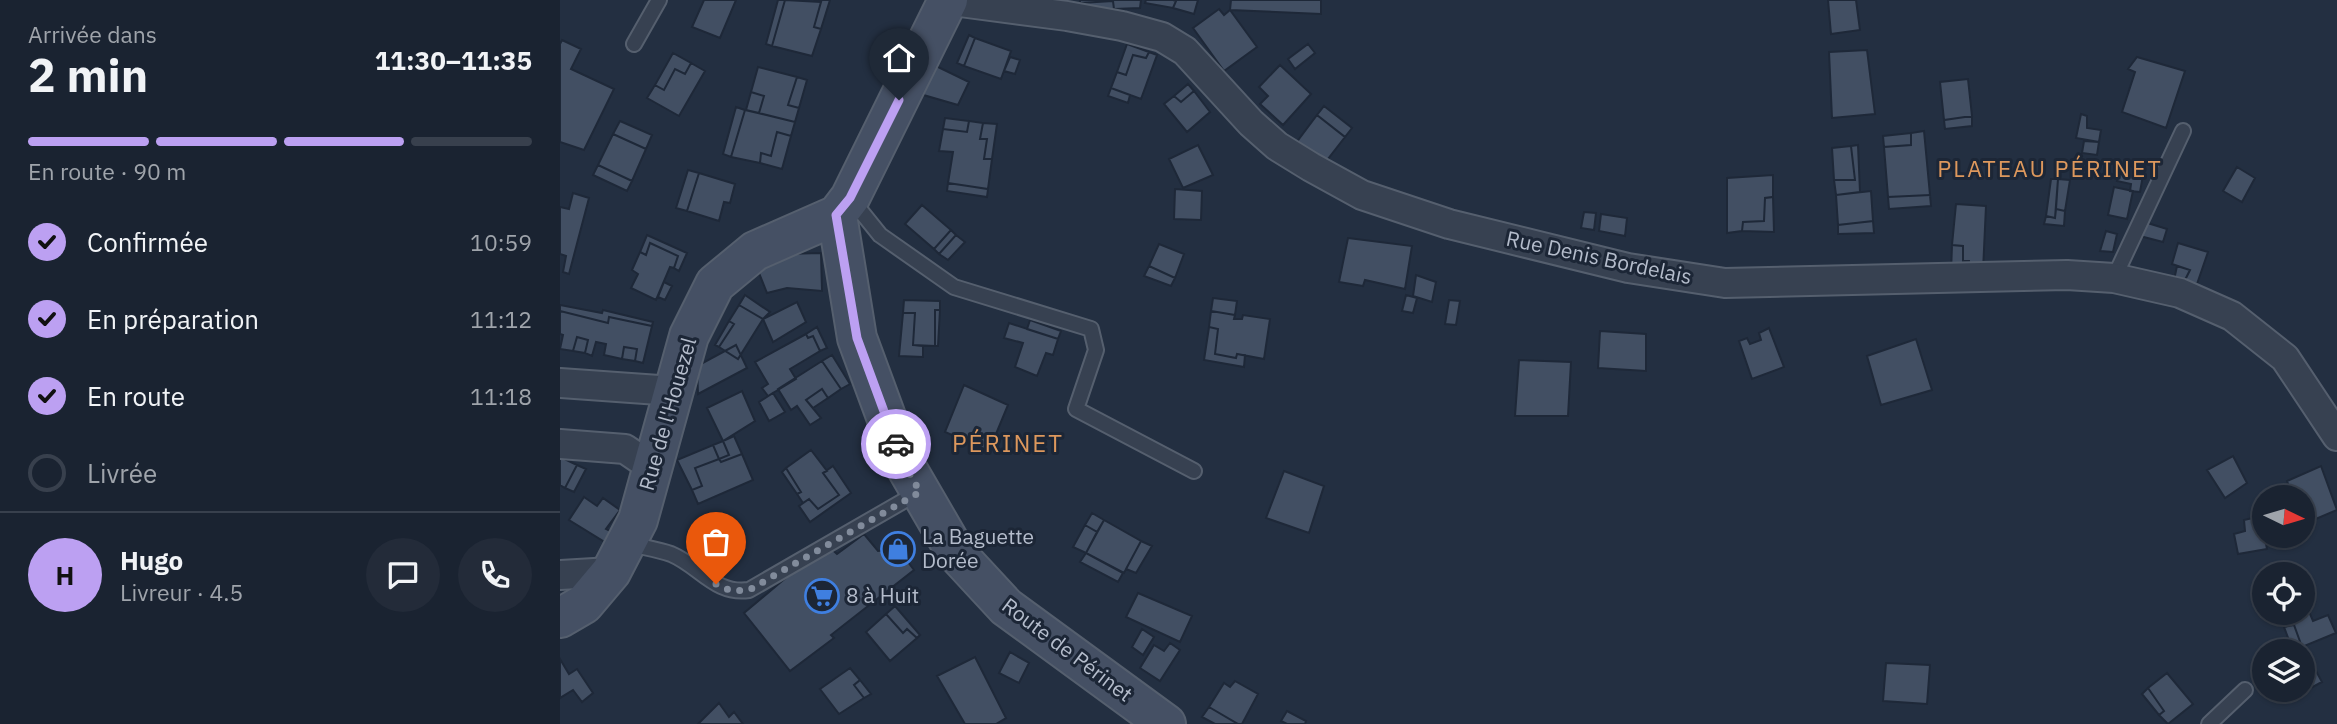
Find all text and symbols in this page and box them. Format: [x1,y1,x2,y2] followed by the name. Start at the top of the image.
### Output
[28,19,157,49] text: Arrivée dans
[869,28,929,100] pin
[880,39,918,77] icon: home
[375,43,532,77] text: 11:30–11:35
[28,45,148,105] text: 2 min
[1937,153,2163,183] district label: PLATEAU PÉRINET
[28,156,186,186] text: En route · 90 m
[28,223,66,261] icon: check
[1504,224,1695,290] street label: Rue Denis Bordelais
[87,225,208,259] text: Confirmée
[470,227,532,257] text: 10:59
[28,300,66,338] icon: check
[87,302,259,336] text: En préparation
[470,304,532,334] text: 11:12
[632,334,702,494] street label: Rue de l'Houezel
[28,377,66,415] icon: check
[87,379,185,413] text: En route
[470,381,532,411] text: 11:18
[861,409,931,479] courier
[877,425,915,463] icon: car
[952,427,1064,459] district label: PÉRINET
[87,456,157,490] text: Livrée
[2252,485,2315,548] north arrow
[2252,485,2315,702] map controls
[686,512,746,584] pin
[922,522,1034,574] place label: La Baguette Dorée
[697,523,735,561] icon: bag
[879,530,917,568] shop icon: La Baguette Dorée
[366,538,440,612] button: chat
[458,538,532,612] button: phone
[120,543,183,577] text: Hugo
[56,558,74,592] text: H
[2252,562,2315,625] button: locate
[120,577,243,607] text: Livreur · 4.5
[803,577,841,615] supermarket icon: 8 à Huit
[846,581,919,609] place label: 8 à Huit
[997,591,1139,708] street label: Route de Périnet
[2252,639,2315,702] button: layers

